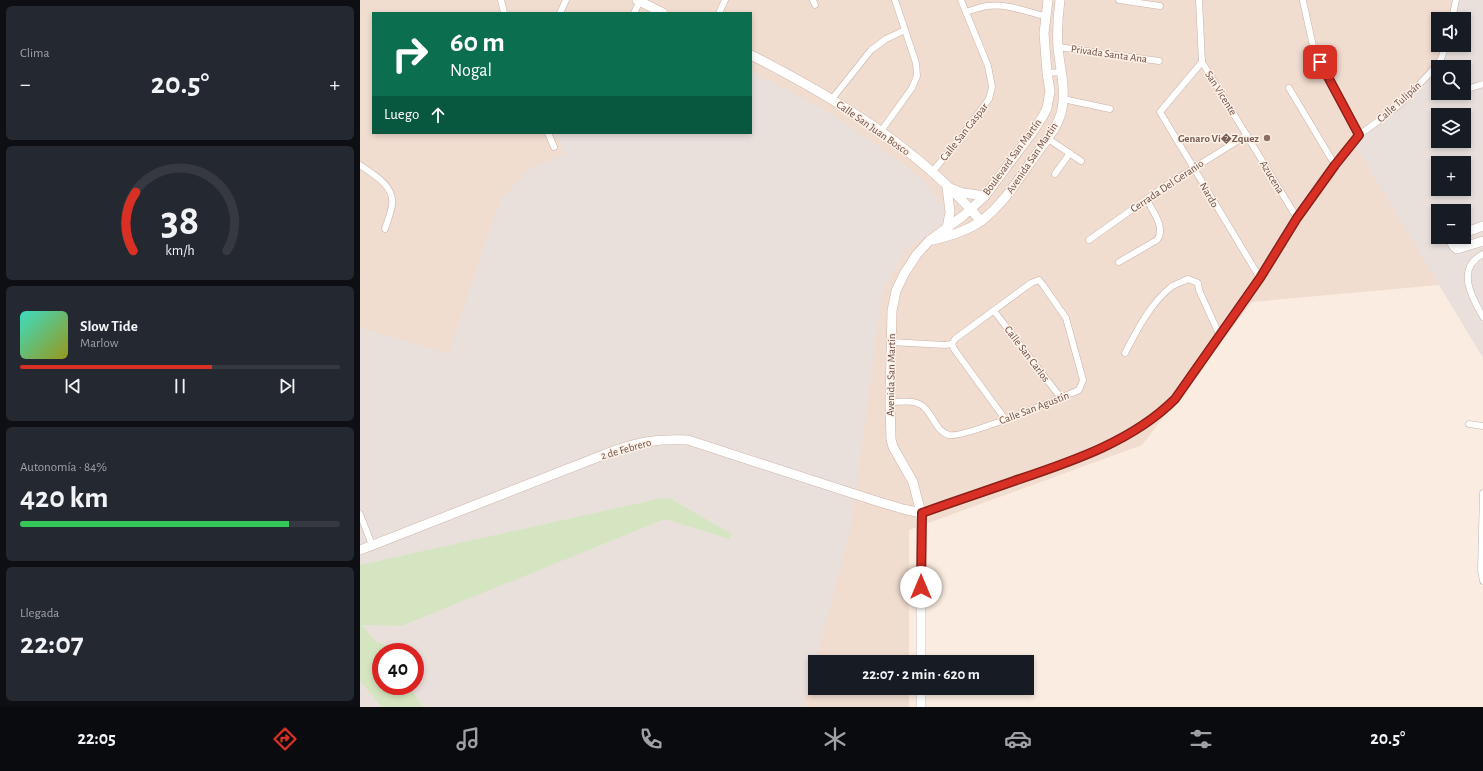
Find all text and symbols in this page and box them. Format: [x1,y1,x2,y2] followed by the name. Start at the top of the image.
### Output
[1431,12,1471,244] map controls
[1431,12,1471,52] button: sound
[384,28,436,80] icon: right
[450,29,505,57] text: 60 m
[1070,43,1148,65] street label: Privada Santa Ana
[1303,45,1337,79] pin
[20,47,50,60] text: Clima
[1309,51,1331,73] icon: arrive
[1431,60,1471,100] button: search
[450,62,492,80] text: Nogal
[151,69,209,99] text: 20.5°
[1203,69,1239,117] street label: San Vicente
[20,73,31,95] text: −
[329,73,340,95] text: +
[1375,80,1423,124] street label: Calle Tulipán
[834,99,912,157] street label: Calle San Juan Bosco
[938,101,990,163] street label: Calle San Gaspar
[427,104,449,126] icon: ahead
[384,107,419,122] text: Luego
[1431,108,1471,148] button: layers
[981,117,1043,197] street label: Boulevard San Martín
[1004,121,1060,195] street label: Avenida San Martin
[1178,133,1259,145] place label: Genaro Vi�Zquez
[1262,133,1272,143] marker: Genaro Vi�Zquez
[1431,156,1471,196] button: +
[1128,158,1206,214] street label: Cerrada Del Geranio
[1258,158,1286,196] street label: Azucena
[1198,181,1220,209] street label: Nardo
[161,201,199,242] text: 38
[1431,204,1471,244] button: −
[165,244,195,258] text: km/h
[80,319,138,334] text: Slow Tide
[1002,324,1052,384] street label: Calle San Carlos
[885,333,897,417] street label: Avenida San Martín
[80,337,118,350] text: Marlow
[62,375,84,397] icon: previous
[169,375,191,397] icon: pause
[276,375,298,397] icon: next
[998,390,1070,426] street label: Calle San Agustín
[600,437,652,461] street label: 2 de Febrero
[20,461,107,474] text: Autonomía · 84%
[20,483,108,513] text: 420 km
[900,566,942,608] position arrow
[20,607,59,620] text: Llegada
[20,629,84,659] text: 22:07
[372,643,424,695] speed limit sign: 40
[862,667,980,682] text: 22:07 · 2 min · 620 m
[271,725,299,753] icon: directions
[454,725,482,753] icon: music
[637,725,665,753] icon: phone
[821,725,849,753] icon: climate
[1004,725,1032,753] icon: car
[1187,725,1215,753] icon: filters
[78,730,116,748] text: 22:05
[1370,730,1405,748] text: 20.5°

